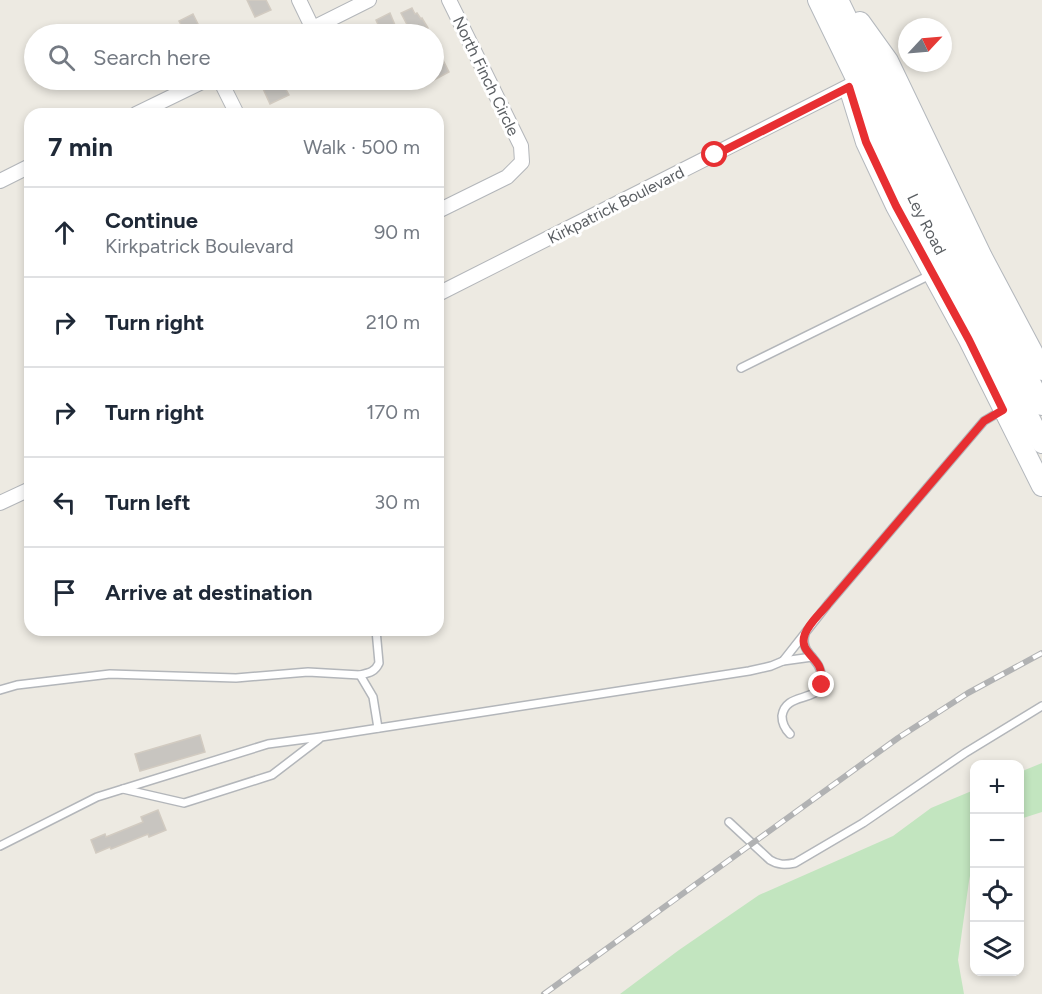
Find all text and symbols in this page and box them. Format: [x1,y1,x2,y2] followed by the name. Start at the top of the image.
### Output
[449,13,523,139] street label: North Finch Circle
[898,18,952,72] north arrow
[24,24,444,90] search box
[45,41,78,74] icon: search
[93,44,211,71] text: Search here
[48,131,113,163] text: 7 min
[303,135,420,159] text: Walk · 500 m
[701,141,727,167] route start
[544,162,688,248] street label: Kirkpatrick Boulevard
[904,190,951,258] street label: Ley Road
[105,207,198,234] text: Continue
[48,216,81,249] icon: ahead
[374,220,420,244] text: 90 m
[105,234,294,258] text: Kirkpatrick Boulevard
[48,306,81,339] icon: right
[105,309,204,336] text: Turn right
[366,310,420,334] text: 210 m
[48,396,81,429] icon: right
[105,399,204,426] text: Turn right
[366,400,420,424] text: 170 m
[48,486,81,519] icon: left
[105,489,191,516] text: Turn left
[374,490,420,514] text: 30 m
[48,576,81,609] icon: arrive
[105,579,313,606] text: Arrive at destination
[808,671,834,697] route end
[970,760,1024,976] map controls
[970,760,1024,814] button: +
[970,814,1024,868] button: −
[970,868,1024,922] button: locate
[970,922,1024,976] button: layers

